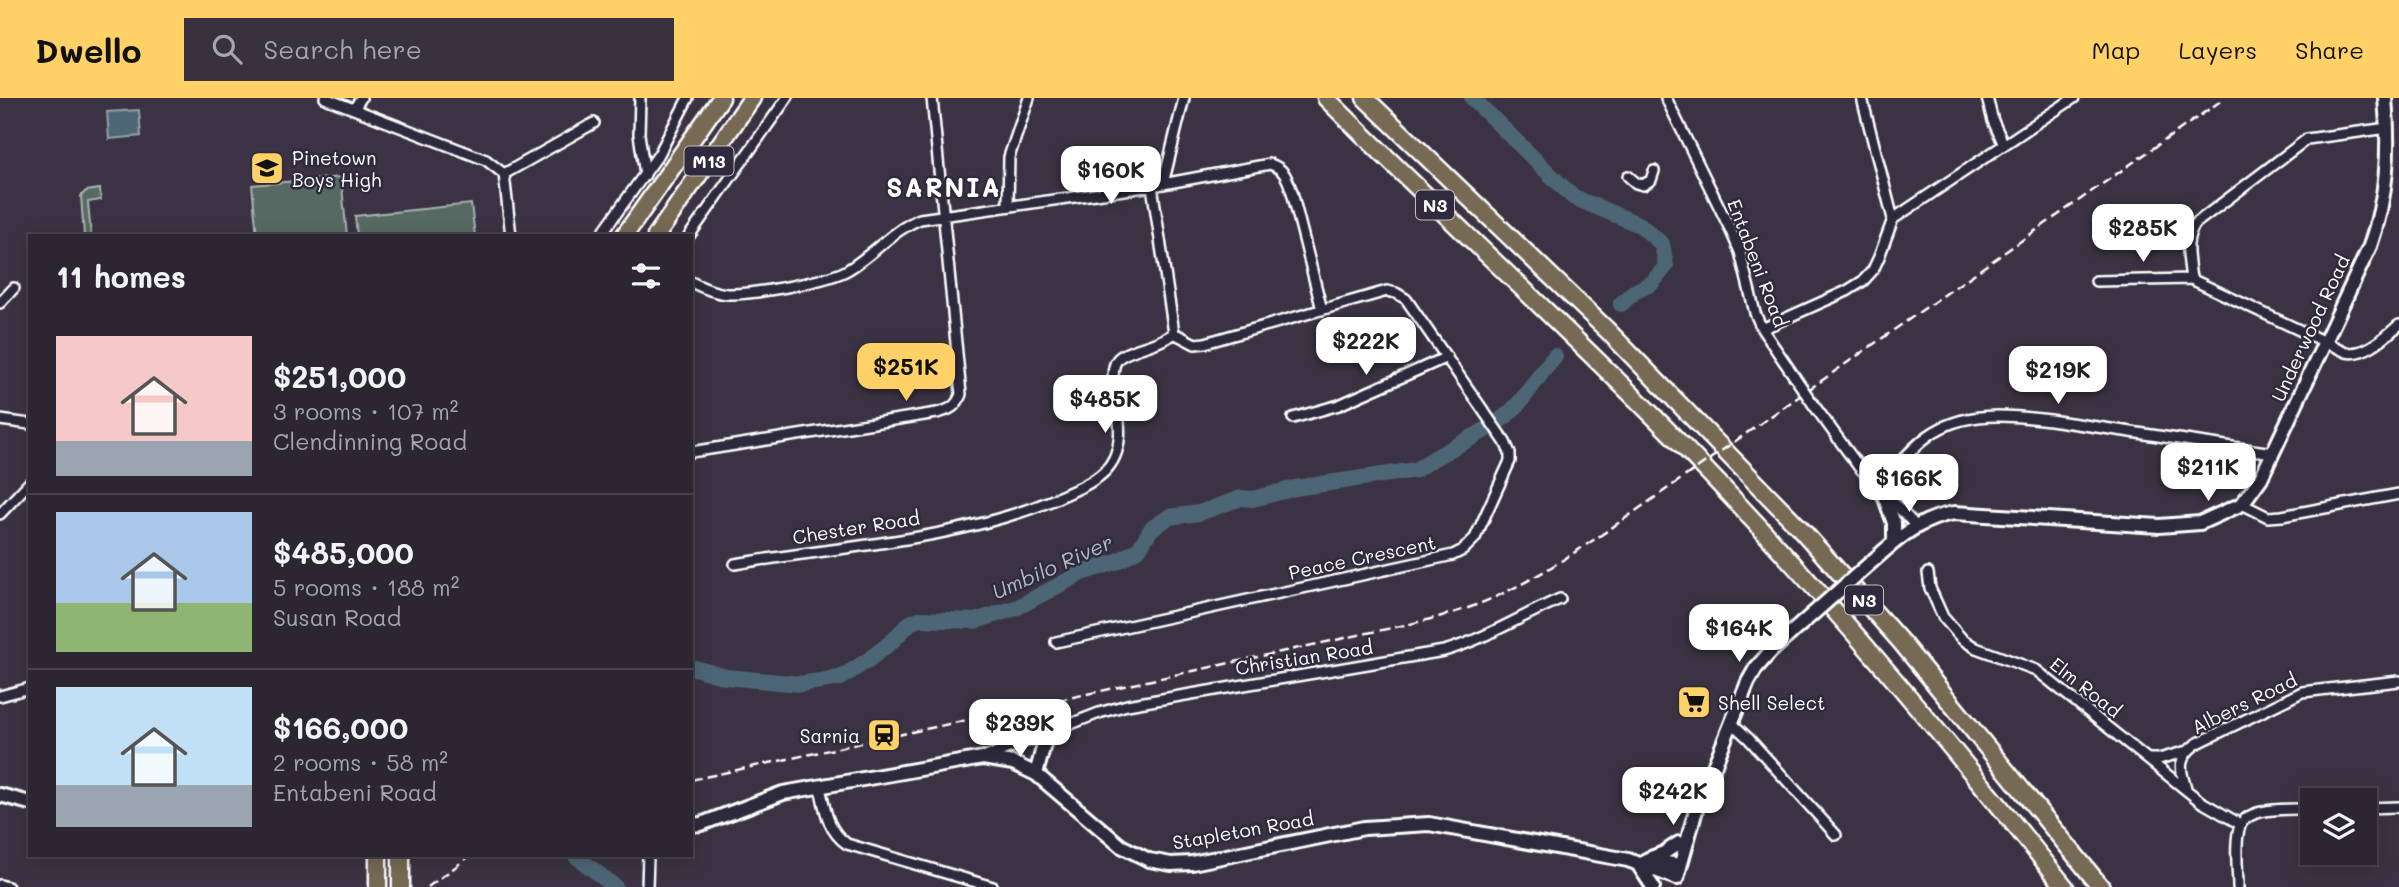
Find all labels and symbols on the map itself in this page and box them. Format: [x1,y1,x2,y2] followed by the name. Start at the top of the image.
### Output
[292,145,381,192] place label: Pinetown Boys High
[684,146,734,176] road number: M13
[1062,146,1160,206] pin: $160K
[248,149,286,187] school or university icon: Pinetown Boys High
[886,170,1002,204] district label: SARNIA
[1416,190,1454,220] road number: N3
[1722,195,1794,331] street label: Entabeni Road
[2094,204,2192,264] pin: $285K
[2265,251,2355,405] street label: Underwood Road
[1317,317,1415,377] pin: $222K
[857,344,955,403] pin: $251K
[2009,346,2107,406] pin: $219K
[1056,376,1154,435] pin: $485K
[2159,444,2257,503] pin: $211K
[1860,454,1958,514] pin: $166K
[791,505,921,549] street label: Chester Road
[987,527,1117,605] water label: Umbilo River
[1286,529,1438,585] street label: Peace Crescent
[1845,586,1883,614] road number: N3
[1690,604,1788,664] pin: $164K
[1233,634,1375,680] street label: Christian Road
[2045,651,2127,723] street label: Elm Road
[2187,667,2301,739] street label: Albers Road
[1675,683,1713,721] supermarket icon: Shell Select
[1718,690,1825,715] place label: Shell Select
[971,700,1069,759] pin: $239K
[865,716,903,754] station icon: Sarnia
[800,723,860,748] place label: Sarnia
[1624,768,1722,827] pin: $242K
[1171,805,1315,855] street label: Stapleton Road

